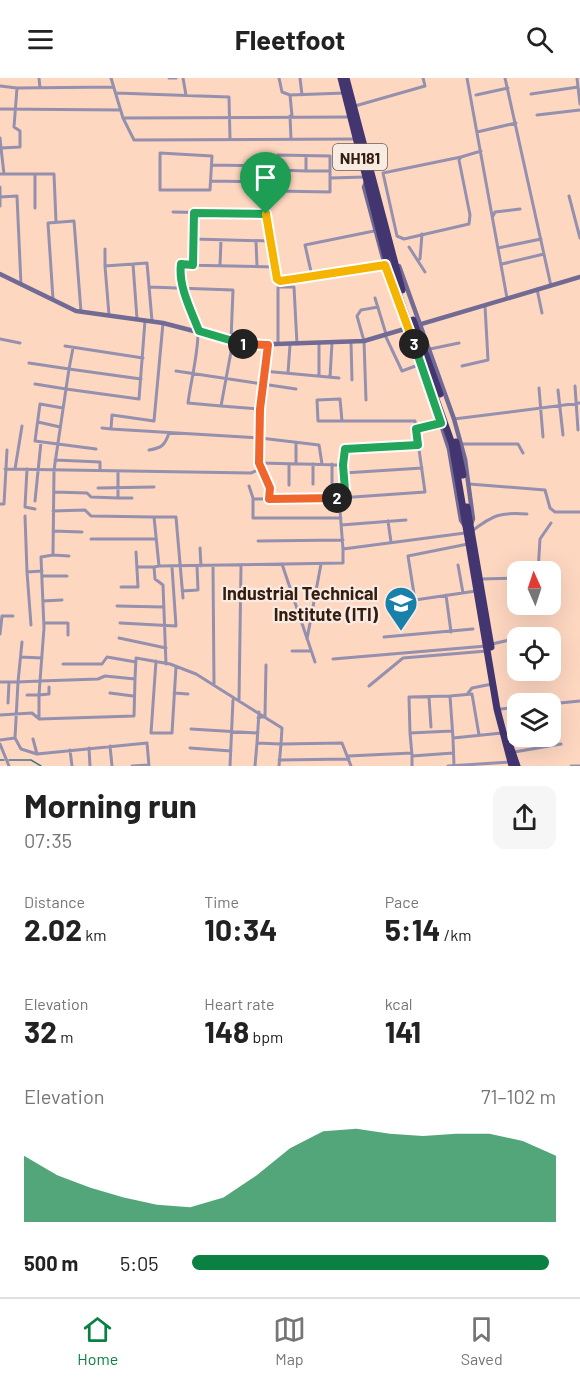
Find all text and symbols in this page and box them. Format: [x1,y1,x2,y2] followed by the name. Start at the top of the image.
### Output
[24,23,57,56] icon: menu
[235,23,345,55] text: Fleetfoot
[523,23,556,56] icon: search
[333,144,387,170] road number: NH181
[240,152,291,214] pin
[249,161,282,194] icon: arrive
[228,329,258,359] pin: 1
[399,329,429,359] pin: 3
[240,334,246,353] text: 1
[410,334,418,353] text: 3
[322,483,352,513] pin: 2
[333,488,341,507] text: 2
[507,561,561,615] north arrow
[507,561,561,747] map controls
[222,582,379,625] place label: Industrial Technical Institute (ITI)
[383,585,419,632] school or university icon: Industrial Technical Institute (ITI)
[507,627,561,681] button: locate
[507,693,561,747] button: layers
[24,785,197,825] text: Morning run
[493,786,556,849] button: share
[24,828,72,852] text: 07:35
[24,892,85,911] text: Distance
[204,892,239,911] text: Time
[385,892,419,911] text: Pace
[24,911,82,947] text: 2.02
[204,911,277,947] text: 10:34
[385,911,441,947] text: 5:14
[82,925,106,944] text: km
[441,925,471,944] text: /km
[24,994,88,1013] text: Elevation
[204,994,275,1013] text: Heart rate
[385,994,413,1013] text: kcal
[24,1013,57,1049] text: 32
[204,1013,249,1049] text: 148
[385,1013,421,1049] text: 141
[57,1027,73,1046] text: m
[249,1027,283,1046] text: bpm
[24,1084,105,1108] text: Elevation
[481,1084,556,1108] text: 71–102 m
[24,1251,78,1275] text: 500 m
[120,1251,159,1275] text: 5:05
[77,1313,118,1368] tab: Home
[273,1313,306,1368] tab: Map
[461,1313,503,1368] tab: Saved

